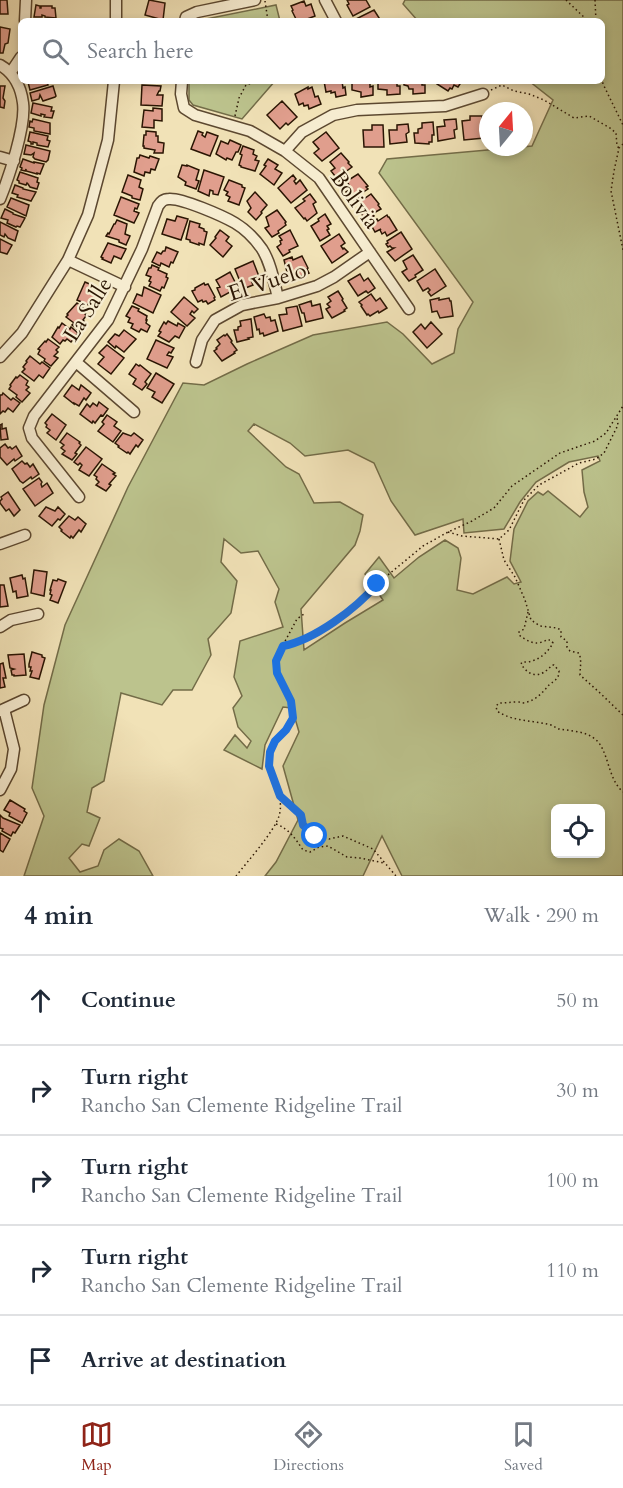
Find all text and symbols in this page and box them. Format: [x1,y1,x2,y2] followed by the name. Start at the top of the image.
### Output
[18,18,605,84] search box
[39,35,72,68] icon: search
[87,36,194,66] text: Search here
[479,102,533,156] north arrow
[324,164,387,235] street label: Bolivia
[224,255,310,309] street label: El Vuelo
[56,272,119,347] street label: La Salle
[363,570,389,596] route end
[551,804,605,858] map controls
[551,804,605,858] button: locate
[301,822,327,848] route start
[24,898,93,933] text: 4 min
[484,902,599,929] text: Walk · 290 m
[24,984,57,1017] icon: ahead
[81,985,176,1015] text: Continue
[556,987,599,1014] text: 50 m
[81,1062,188,1092] text: Turn right
[24,1074,57,1107] icon: right
[556,1077,599,1104] text: 30 m
[81,1092,402,1119] text: Rancho San Clemente Ridgeline Trail
[81,1152,188,1182] text: Turn right
[24,1164,57,1197] icon: right
[546,1167,599,1194] text: 100 m
[81,1182,402,1209] text: Rancho San Clemente Ridgeline Trail
[81,1242,188,1272] text: Turn right
[24,1254,57,1287] icon: right
[546,1257,599,1284] text: 110 m
[81,1272,402,1299] text: Rancho San Clemente Ridgeline Trail
[24,1344,57,1377] icon: arrive
[81,1345,286,1375] text: Arrive at destination
[80,1418,113,1476] tab: Map
[273,1418,344,1476] tab: Directions
[504,1418,543,1476] tab: Saved

